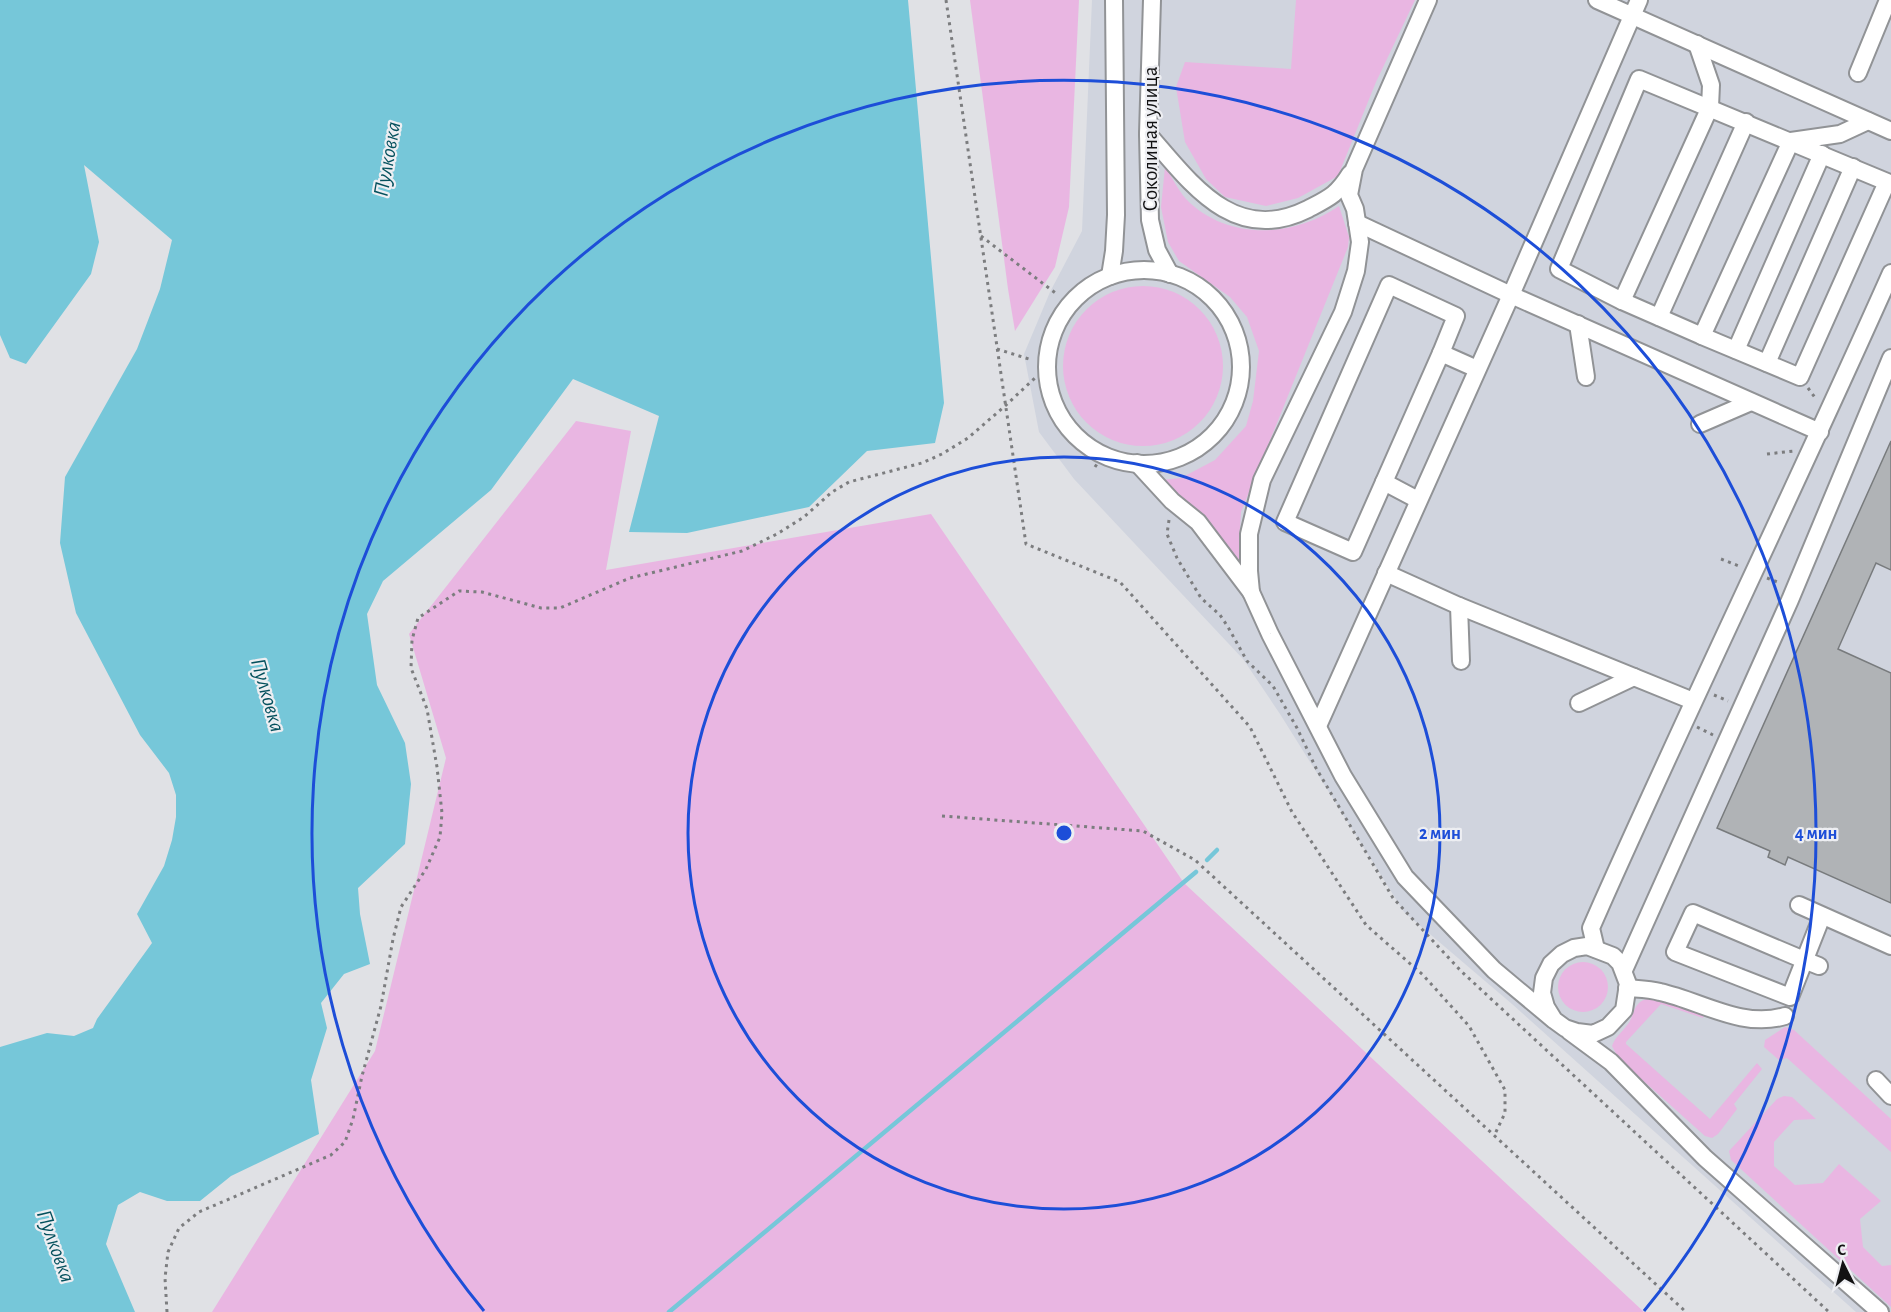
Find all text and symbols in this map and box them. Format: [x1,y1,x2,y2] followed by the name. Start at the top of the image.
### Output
[1140,66,1161,211] street label: Соколиная улица
[370,120,404,198] water label: Пулковка
[247,656,289,734] water label: Пулковка
[1054,823,1074,843] centre of rings
[1419,825,1461,843] text: 2 мин
[1795,825,1837,843] text: 4 мин
[33,1207,79,1285] water label: Пулковка
[1813,1234,1873,1294] north arrow
[1836,1242,1847,1258] text: С

